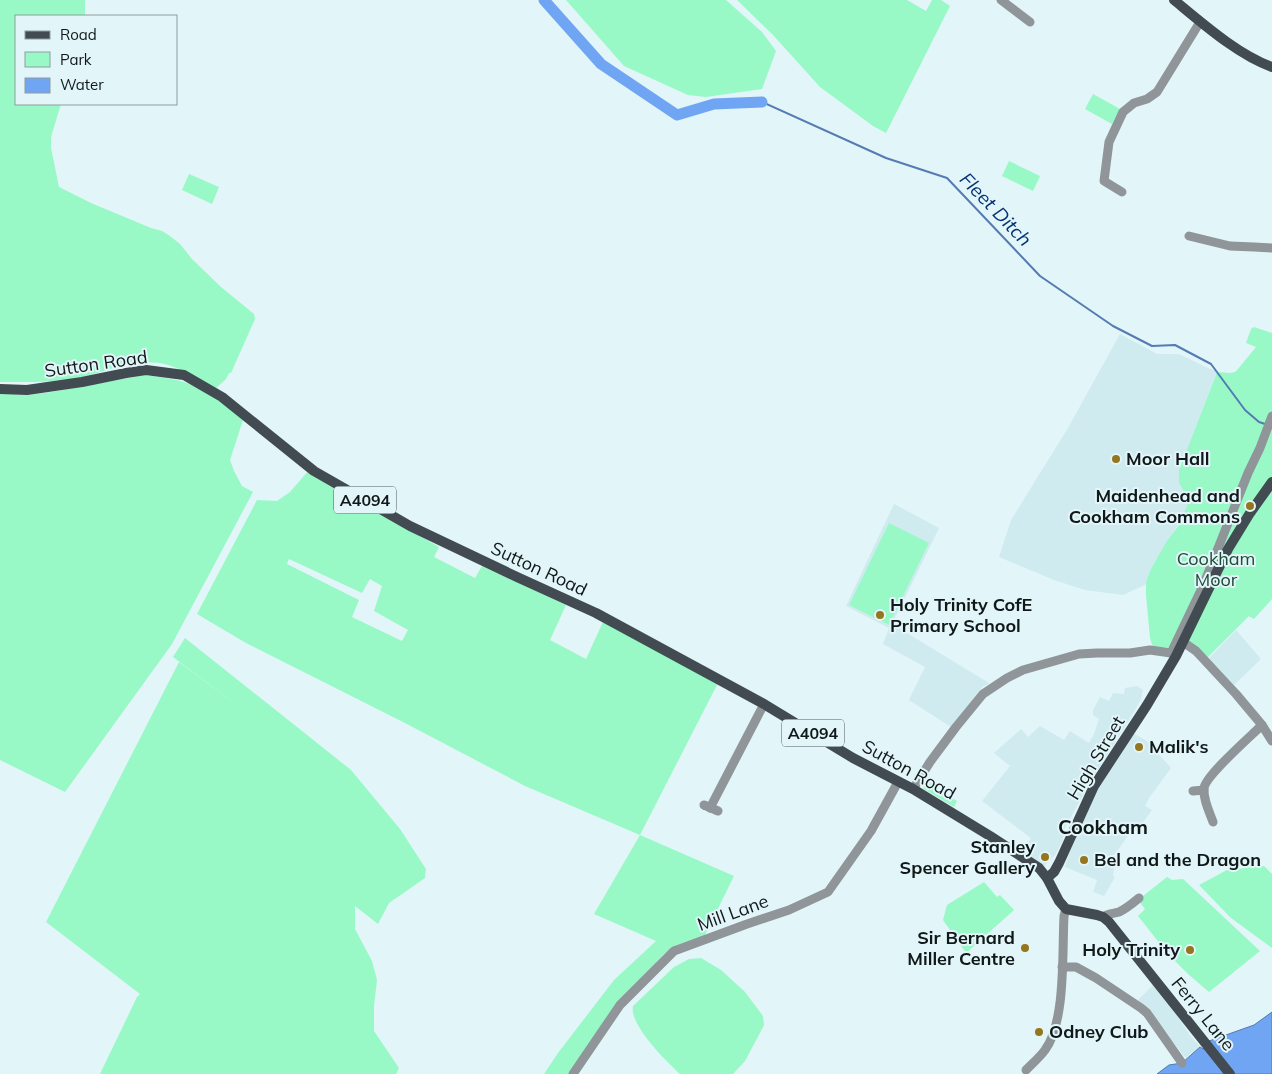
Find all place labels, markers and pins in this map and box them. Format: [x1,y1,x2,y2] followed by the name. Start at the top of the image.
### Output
[1126,447,1209,470] place label: Moor Hall
[1110,453,1122,465] marker: Moor Hall
[1069,484,1240,528] place label: Maidenhead and Cookham Commons
[1244,500,1256,512] marker: Maidenhead and Cookham Commons
[890,593,1032,637] place label: Holy Trinity CofE Primary School
[874,609,886,621] marker: Holy Trinity CofE Primary School
[1149,735,1209,758] place label: Malik's
[1133,741,1145,753] marker: Malik's
[900,835,1035,879] place label: Stanley Spencer Gallery
[1094,848,1261,871] place label: Bel and the Dragon
[1039,851,1051,863] marker: Stanley Spencer Gallery
[1078,854,1090,866] marker: Bel and the Dragon
[907,926,1015,970] place label: Sir Bernard Miller Centre
[1082,938,1180,961] place label: Holy Trinity
[1019,942,1031,954] marker: Sir Bernard Miller Centre
[1184,944,1196,956] marker: Holy Trinity
[1049,1020,1149,1043] place label: Odney Club
[1033,1026,1045,1038] marker: Odney Club

